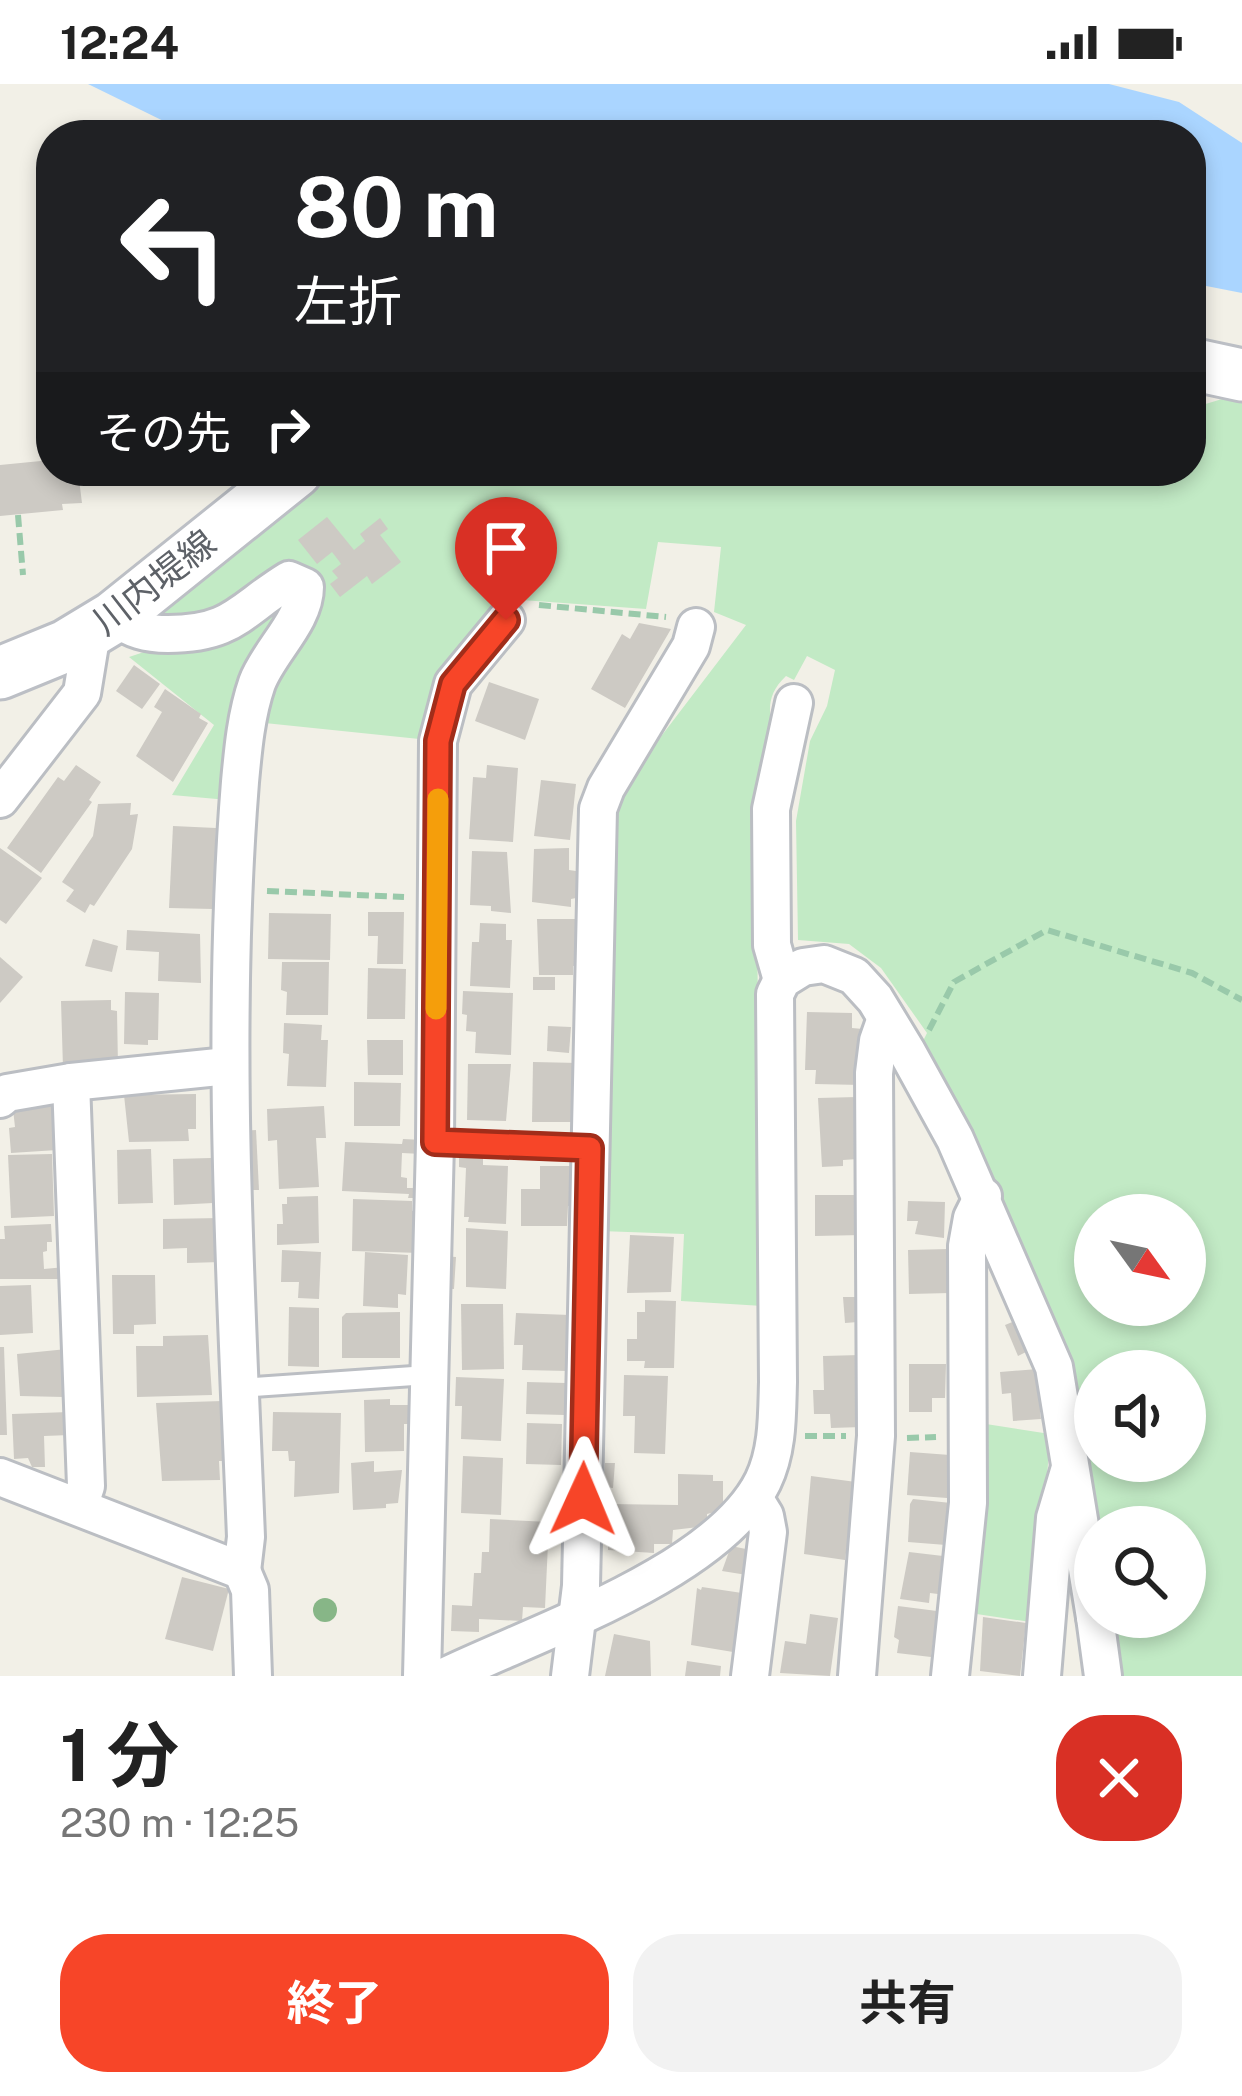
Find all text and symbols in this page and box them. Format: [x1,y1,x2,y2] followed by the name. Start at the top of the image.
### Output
[60,16,179,69] text: 12:24
[294,157,498,256] text: 80 m
[96,168,252,324] icon: left
[294,270,402,333] text: 左折
[255,396,321,462] icon: right
[96,406,231,459] text: その先
[455,497,557,620] pin
[473,515,539,581] icon: arrive
[84,521,224,643] street label: 川内堤線
[1074,1194,1206,1326] north arrow
[1074,1194,1206,1638] map controls
[1074,1350,1206,1482] button: sound
[520,1436,646,1562] position arrow
[1074,1506,1206,1638] button: search
[60,1713,179,1797] text: 1 分
[1056,1715,1182,1841] button: close
[60,1800,299,1846] text: 230 m · 12:25
[60,1934,609,2072] button: 終了
[633,1934,1182,2072] button: 共有

